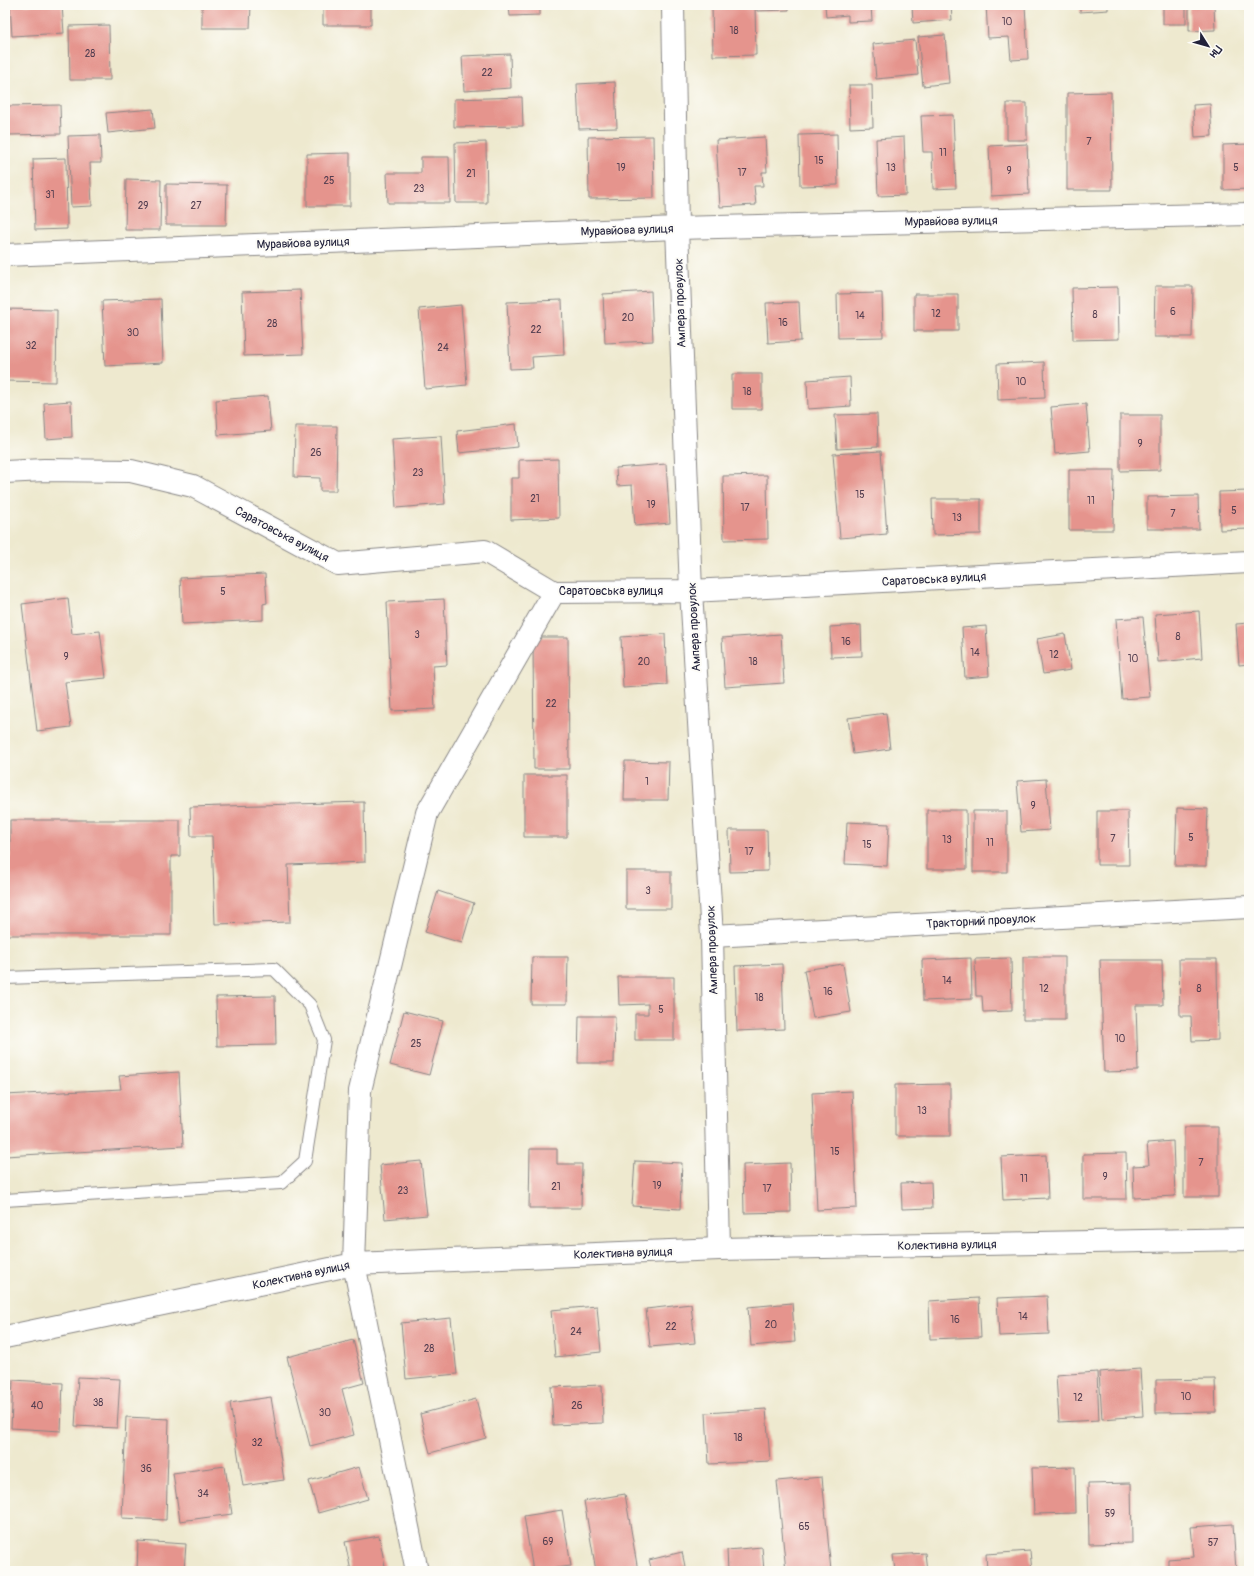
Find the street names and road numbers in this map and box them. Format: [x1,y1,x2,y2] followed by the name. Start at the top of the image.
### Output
[904,213,998,230] street label: Муравйова вулиця
[580,221,674,240] street label: Муравйова вулиця
[256,234,350,253] street label: Муравйова вулиця
[671,258,690,348] street label: Ампера провулок
[232,503,332,566] street label: Саратовська вулиця
[881,569,987,590] street label: Саратовська вулиця
[685,582,704,672] street label: Ампера провулок
[559,584,664,599] street label: Саратовська вулиця
[703,905,722,995] street label: Ампера провулок
[926,911,1036,932] street label: Тракторний провулок
[897,1237,997,1254] street label: Колективна вулиця
[573,1244,673,1263] street label: Колективна вулиця
[251,1258,351,1293] street label: Колективна вулиця

